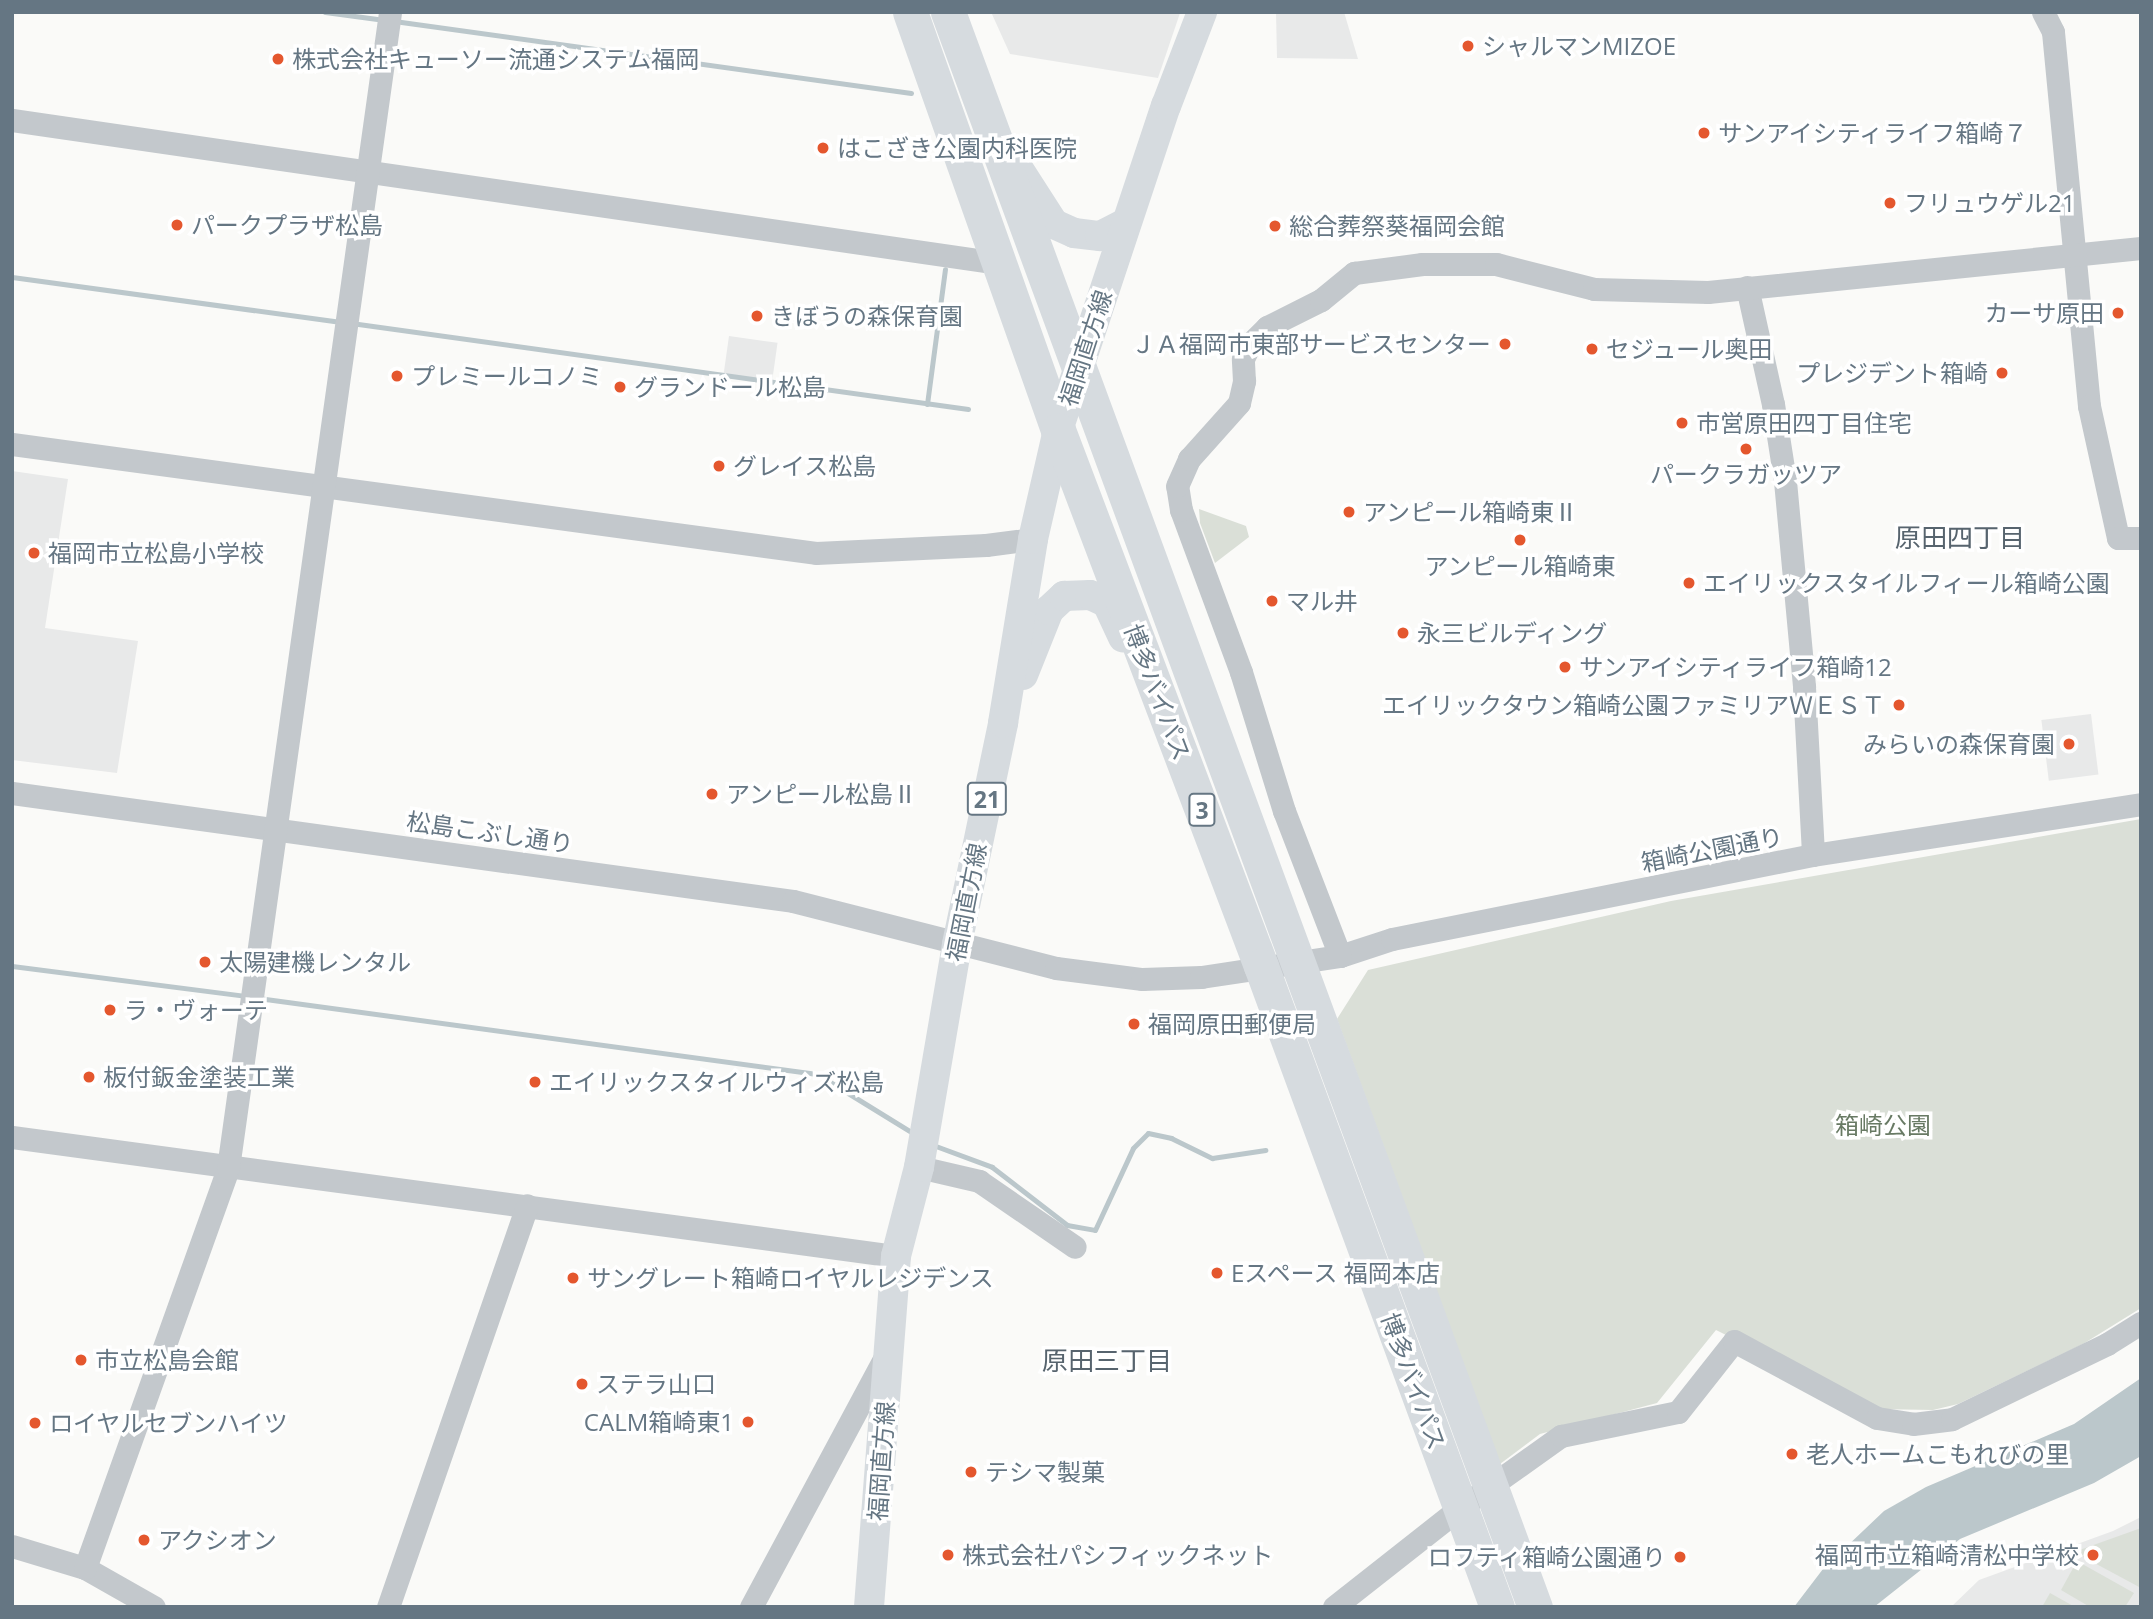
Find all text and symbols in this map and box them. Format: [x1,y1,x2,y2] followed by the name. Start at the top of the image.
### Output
[1482,32,1676,60] place label: シャルマンMIZOE
[1460,38,1476,54] marker: シャルマンMIZOE
[292,45,700,73] place label: 株式会社キューソー流通システム福岡
[270,51,286,67] marker: 株式会社キューソー流通システム福岡
[1718,119,2030,147] place label: サンアイシティライフ箱崎７
[1696,125,1712,141] marker: サンアイシティライフ箱崎７
[837,134,1077,162] place label: はこざき公園内科医院
[815,140,831,156] marker: はこざき公園内科医院
[1904,189,2075,217] place label: フリュウゲル21
[1882,195,1898,211] marker: フリュウゲル21
[191,211,383,239] place label: パークプラザ松島
[1289,212,1505,240] place label: 総合葬祭葵福岡会館
[169,217,185,233] marker: パークプラザ松島
[1267,218,1283,234] marker: 総合葬祭葵福岡会館
[1053,286,1117,410] street label: 福岡直方線
[1984,299,2104,327] place label: カーサ原田
[771,302,963,330] place label: きぼうの森保育園
[2110,305,2126,321] marker: カーサ原田
[749,308,765,324] marker: きぼうの森保育園
[1131,330,1491,358] place label: ＪＡ福岡市東部サービスセンター
[1606,335,1774,363] place label: セジュール奥田
[1497,336,1513,352] marker: ＪＡ福岡市東部サービスセンター
[1584,341,1600,357] marker: セジュール奥田
[1796,359,1988,387] place label: プレジデント箱崎
[411,362,603,390] place label: プレミールコノミ
[1994,365,2010,381] marker: プレジデント箱崎
[389,368,405,384] marker: プレミールコノミ
[634,373,826,401] place label: グランドール松島
[612,379,628,395] marker: グランドール松島
[1696,409,1912,437] place label: 市営原田四丁目住宅
[1674,415,1690,431] marker: 市営原田四丁目住宅
[1738,441,1754,457] marker: パークラガッツア
[733,452,877,480] place label: グレイス松島
[711,458,727,474] marker: グレイス松島
[1650,460,1842,488] place label: パークラガッツア
[1363,498,1579,526] place label: アンピール箱崎東Ⅱ
[1341,504,1357,520] marker: アンピール箱崎東Ⅱ
[1895,522,2025,554] district label: 原田四丁目
[1512,532,1528,548] marker: アンピール箱崎東
[48,539,264,567] place label: 福岡市立松島小学校
[26,545,42,561] marker: 福岡市立松島小学校
[1424,552,1616,580] place label: アンピール箱崎東
[1703,569,2111,597] place label: エイリックスタイルフィール箱崎公園
[1681,575,1697,591] marker: エイリックスタイルフィール箱崎公園
[1286,587,1358,615] place label: マル井
[1264,593,1280,609] marker: マル井
[1417,619,1609,647] place label: 永三ビルディング
[1119,620,1197,764] street label: 博多バイパス
[1395,625,1411,641] marker: 永三ビルディング
[1579,653,1894,681] place label: サンアイシティライフ箱崎12
[1557,659,1573,675] marker: サンアイシティライフ箱崎12
[1381,691,1885,719] place label: エイリックタウン箱崎公園ファミリアＷＥＳＴ
[1891,697,1907,713] marker: エイリックタウン箱崎公園ファミリアＷＥＳＴ
[1863,730,2055,758] place label: みらいの森保育園
[2061,736,2077,752] marker: みらいの森保育園
[966,779,1008,818] road number: 21
[726,780,918,808] place label: アンピール松島Ⅱ
[704,786,720,802] marker: アンピール松島Ⅱ
[1188,790,1216,830] road number: 3
[405,806,575,858] street label: 松島こぶし通り
[1639,821,1785,877] street label: 箱崎公園通り
[940,840,992,964] street label: 福岡直方線
[219,948,411,976] place label: 太陽建機レンタル
[197,954,213,970] marker: 太陽建機レンタル
[124,996,268,1024] place label: ラ・ヴォーテ
[102,1002,118,1018] marker: ラ・ヴォーテ
[1148,1010,1316,1038] place label: 福岡原田郵便局
[1126,1016,1142,1032] marker: 福岡原田郵便局
[103,1063,295,1091] place label: 板付鈑金塗装工業
[549,1068,885,1096] place label: エイリックスタイルウィズ松島
[81,1069,97,1085] marker: 板付鈑金塗装工業
[527,1074,543,1090] marker: エイリックスタイルウィズ松島
[1835,1111,1931,1139] park label: 箱崎公園
[1231,1259,1443,1287] place label: Eスペース 福岡本店
[587,1264,995,1292] place label: サングレート箱崎ロイヤルレジデンス
[1209,1265,1225,1281] marker: Eスペース 福岡本店
[565,1270,581,1286] marker: サングレート箱崎ロイヤルレジデンス
[1376,1308,1452,1454] street label: 博多バイパス
[1042,1345,1172,1377] district label: 原田三丁目
[95,1346,239,1374] place label: 市立松島会館
[73,1352,89,1368] marker: 市立松島会館
[596,1370,716,1398] place label: ステラ山口
[574,1376,590,1392] marker: ステラ山口
[862,1400,900,1522] street label: 福岡直方線
[584,1408,734,1436] place label: CALM箱崎東1
[49,1409,289,1437] place label: ロイヤルセブンハイツ
[740,1414,756,1430] marker: CALM箱崎東1
[27,1415,43,1431] marker: ロイヤルセブンハイツ
[1806,1440,2070,1468] place label: 老人ホームこもれびの里
[1784,1446,1800,1462] marker: 老人ホームこもれびの里
[985,1458,1105,1486] place label: テシマ製菓
[963,1464,979,1480] marker: テシマ製菓
[158,1526,278,1554] place label: アクシオン
[136,1532,152,1548] marker: アクシオン
[962,1541,1274,1569] place label: 株式会社パシフィックネット
[1815,1541,2079,1569] place label: 福岡市立箱崎清松中学校
[1426,1543,1666,1571] place label: ロフティ箱崎公園通り
[940,1547,956,1563] marker: 株式会社パシフィックネット
[2085,1547,2101,1563] marker: 福岡市立箱崎清松中学校
[1672,1549,1688,1565] marker: ロフティ箱崎公園通り

